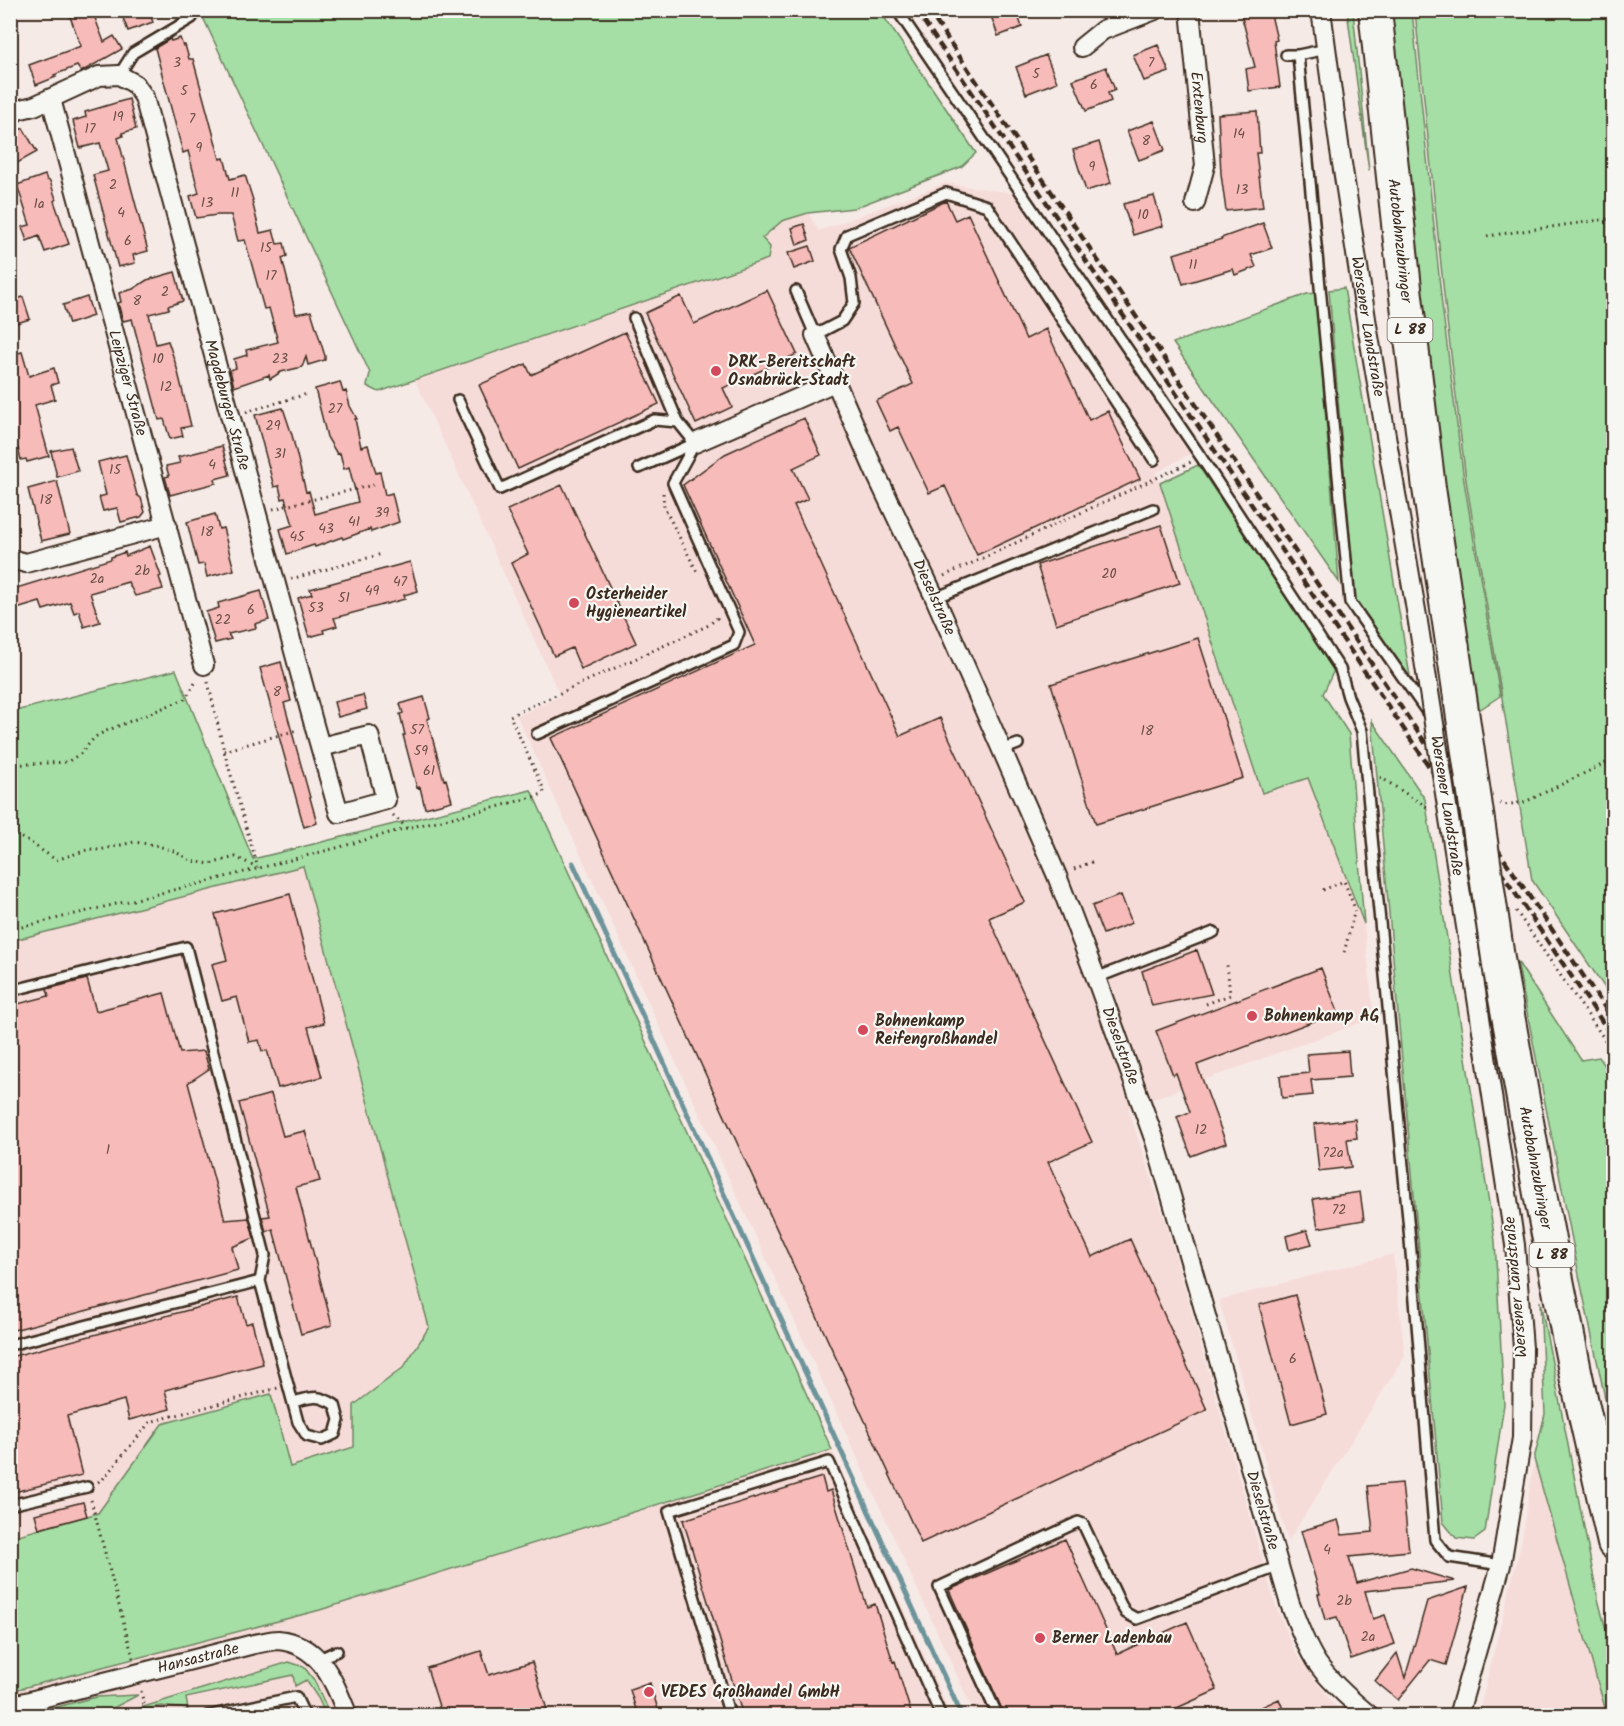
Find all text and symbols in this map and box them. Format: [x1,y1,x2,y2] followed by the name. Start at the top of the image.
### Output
[173,52,181,74] house number: 3
[1148,52,1155,74] house number: 7
[1032,63,1041,85] house number: 5
[1183,70,1215,145] street label: Erxtenburg
[1090,74,1098,96] house number: 6
[180,80,189,102] house number: 5
[112,106,124,128] house number: 19
[189,108,196,130] house number: 7
[85,118,96,140] house number: 17
[1233,123,1245,145] house number: 14
[1142,130,1151,152] house number: 8
[196,137,203,159] house number: 9
[1089,156,1096,178] house number: 9
[109,174,117,196] house number: 2
[1381,177,1419,306] street label: Autobahnzubringer
[1236,179,1248,201] house number: 13
[231,182,239,204] house number: 11
[201,192,213,214] house number: 13
[34,193,44,215] house number: 1a
[117,202,125,224] house number: 4
[1137,204,1149,226] house number: 10
[124,230,132,252] house number: 6
[260,237,273,259] house number: 15
[1189,254,1197,276] house number: 11
[1344,255,1392,399] street label: Wersener Landstraße
[266,265,277,287] house number: 17
[161,281,169,303] house number: 2
[133,290,142,312] house number: 8
[1388,318,1432,342] road number: L 88
[101,327,154,439] street label: Leipziger Straße
[198,336,257,473] street label: Magdeburger Straße
[152,348,164,370] house number: 10
[272,348,288,370] house number: 23
[728,350,857,393] place label: DRK-Bereitschaft Osnabrück-Stadt
[709,364,723,378] marker: DRK-Bereitschaft Osnabrück-Stadt
[160,376,172,398] house number: 12
[328,398,343,420] house number: 27
[266,415,281,437] house number: 29
[274,443,286,465] house number: 31
[208,454,216,476] house number: 4
[109,459,122,481] house number: 15
[40,489,53,511] house number: 18
[375,502,390,524] house number: 39
[348,511,360,533] house number: 41
[318,518,334,540] house number: 43
[201,521,214,543] house number: 18
[289,526,306,548] house number: 45
[906,555,962,639] street label: Dieselstraße
[134,560,150,582] house number: 2b
[1101,563,1117,585] house number: 20
[90,568,104,590] house number: 2a
[393,571,408,593] house number: 47
[365,580,379,602] house number: 49
[586,582,687,625] place label: Osterheider Hygieneartikel
[338,587,350,609] house number: 51
[567,596,581,610] marker: Osterheider Hygieneartikel
[308,597,324,619] house number: 53
[247,599,255,621] house number: 6
[215,609,231,631] house number: 22
[273,681,282,703] house number: 8
[410,719,425,741] house number: 57
[1141,720,1154,742] house number: 18
[1424,734,1470,878] street label: Wersener Landstraße
[414,740,428,762] house number: 59
[423,760,435,782] house number: 61
[1095,1003,1146,1088] street label: Dieselstraße
[1264,1004,1379,1029] place label: Bohnenkamp AG
[875,1009,998,1052] place label: Bohnenkamp Reifengroßhandel
[1245,1009,1259,1023] marker: Bohnenkamp AG
[856,1023,870,1037] marker: Bohnenkamp Reifengroßhandel
[1512,1104,1560,1233] street label: Autobahnzubringer
[1195,1119,1207,1141] house number: 12
[106,1139,110,1161] house number: 1
[1322,1142,1344,1164] house number: 72a
[1332,1199,1346,1221] house number: 72
[1497,1215,1535,1359] street label: Wersener Landstraße
[1530,1243,1574,1267] road number: L 88
[1289,1348,1297,1370] house number: 6
[1239,1468,1286,1553] street label: Dieselstraße
[1323,1539,1331,1561] house number: 4
[1336,1590,1352,1612] house number: 2b
[1052,1626,1172,1651] place label: Berner Ladenbau
[1361,1626,1375,1648] house number: 2a
[1033,1631,1047,1645] marker: Berner Ladenbau
[154,1636,242,1681] street label: Hansastraße
[661,1680,840,1705] place label: VEDES Großhandel GmbH
[642,1685,656,1699] marker: VEDES Großhandel GmbH

